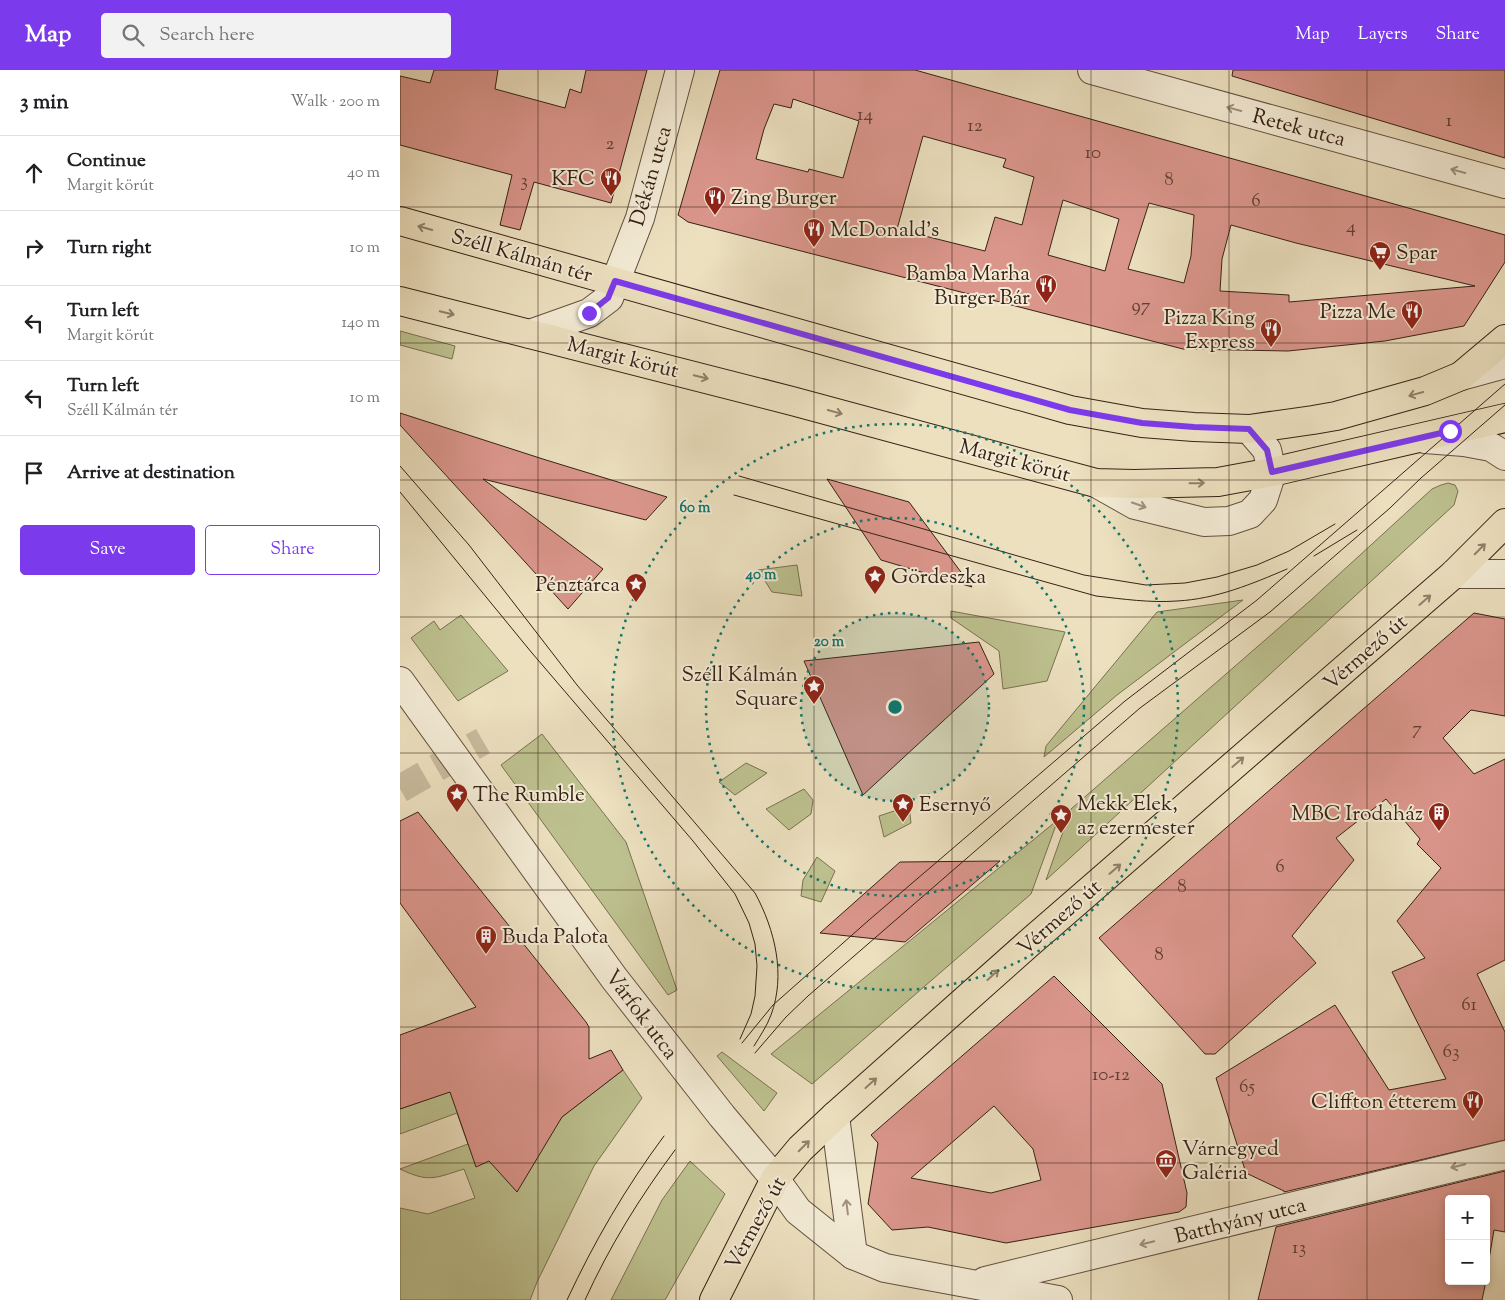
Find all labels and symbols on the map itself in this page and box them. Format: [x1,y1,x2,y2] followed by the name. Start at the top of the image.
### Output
[857,102,873,129] house number: 14
[1249,102,1349,156] street label: Retek utca
[1226,104,1242,114] one-way arrow
[1446,108,1453,135] house number: 1
[967,113,983,140] house number: 12
[623,123,681,230] street label: Dékán utca
[606,131,615,158] house number: 2
[1085,140,1101,167] house number: 10
[551,165,595,195] place label: KFC
[599,166,623,197] restaurant icon: KFC
[1450,166,1466,176] one-way arrow
[1164,167,1174,194] house number: 8
[520,168,528,195] house number: 3
[731,184,837,214] place label: Zing Burger
[703,185,727,216] restaurant icon: Zing Burger
[1251,188,1261,215] house number: 6
[1346,214,1356,241] house number: 4
[830,216,939,246] place label: McDonald's
[802,217,826,248] restaurant icon: McDonald's
[418,222,434,232] one-way arrow
[447,222,596,291] street label: Széll Kálmán tér
[1396,239,1438,269] place label: Spar
[1368,240,1392,271] supermarket icon: Spar
[906,260,1030,314] place label: Bamba Marha Burger Bár
[1034,273,1058,304] restaurant icon: Bamba Marha Burger Bár
[1132,293,1151,320] house number: 97
[1320,298,1396,328] place label: Pizza Me
[1400,299,1424,330] restaurant icon: Pizza Me
[578,302,601,325] route end
[1164,304,1255,358] place label: Pizza King Express
[439,309,455,318] one-way arrow
[1259,317,1283,348] restaurant icon: Pizza King Express
[564,331,681,387] street label: Margit körút
[693,373,709,383] one-way arrow
[1408,389,1424,399] one-way arrow
[827,408,843,417] one-way arrow
[1439,420,1462,443] route start
[956,433,1073,491] street label: Margit körút
[1188,478,1205,488] one-way arrow
[680,498,711,519] text: 60 m
[1131,501,1146,510] one-way arrow
[1473,543,1485,555] one-way arrow
[891,563,987,593] place label: Gördeszka
[863,564,887,595] place icon: Gördeszka
[745,565,777,586] text: 40 m
[535,571,620,601] place label: Pénztárca
[624,572,648,603] place icon: Pénztárca
[1418,594,1431,606] one-way arrow
[1318,609,1415,699] street label: Vérmező út
[814,632,845,653] text: 20 m
[681,661,798,715] place label: Széll Kálmán Square
[802,674,826,705] place icon: Széll Kálmán Square
[886,698,904,716] centre of rings
[1412,716,1422,743] house number: 7
[1232,757,1245,768] one-way arrow
[473,781,585,811] place label: The Rumble
[445,782,469,813] place icon: The Rumble
[1077,790,1195,844] place label: Mekk Elek, az ezermester
[919,791,991,821] place label: Esernyő
[891,792,915,823] place icon: Esernyő
[1291,800,1423,830] place label: MBC Irodaház
[1427,801,1451,832] building icon: MBC Irodaház
[1049,803,1073,834] place icon: Mekk Elek, az ezermester
[1275,854,1285,881] house number: 6
[1109,863,1122,874] one-way arrow
[1012,874,1109,964] street label: Vérmező út
[1177,874,1187,901] house number: 8
[502,923,609,953] place label: Buda Palota
[474,924,498,955] building icon: Buda Palota
[1154,942,1164,969] house number: 8
[597,964,684,1067] street label: Várfok utca
[986,970,999,981] one-way arrow
[1461,992,1477,1019] house number: 61
[1442,1039,1460,1066] house number: 63
[1092,1062,1130,1089] house number: 10-12
[1239,1074,1255,1101] house number: 65
[865,1078,878,1089] one-way arrow
[1311,1088,1457,1118] place label: Cliffton étterem
[1461,1089,1485,1120] restaurant icon: Cliffton étterem
[1182,1135,1279,1189] place label: Várnegyed Galéria
[797,1140,810,1152] one-way arrow
[1154,1148,1178,1179] museum icon: Várnegyed Galéria
[1450,1162,1466,1171] one-way arrow
[719,1172,795,1276] street label: Vérmező út
[1172,1191,1310,1253] street label: Batthyány utca
[842,1199,852,1215] one-way arrow
[1292,1235,1306,1262] house number: 13
[1139,1239,1155,1248] one-way arrow

